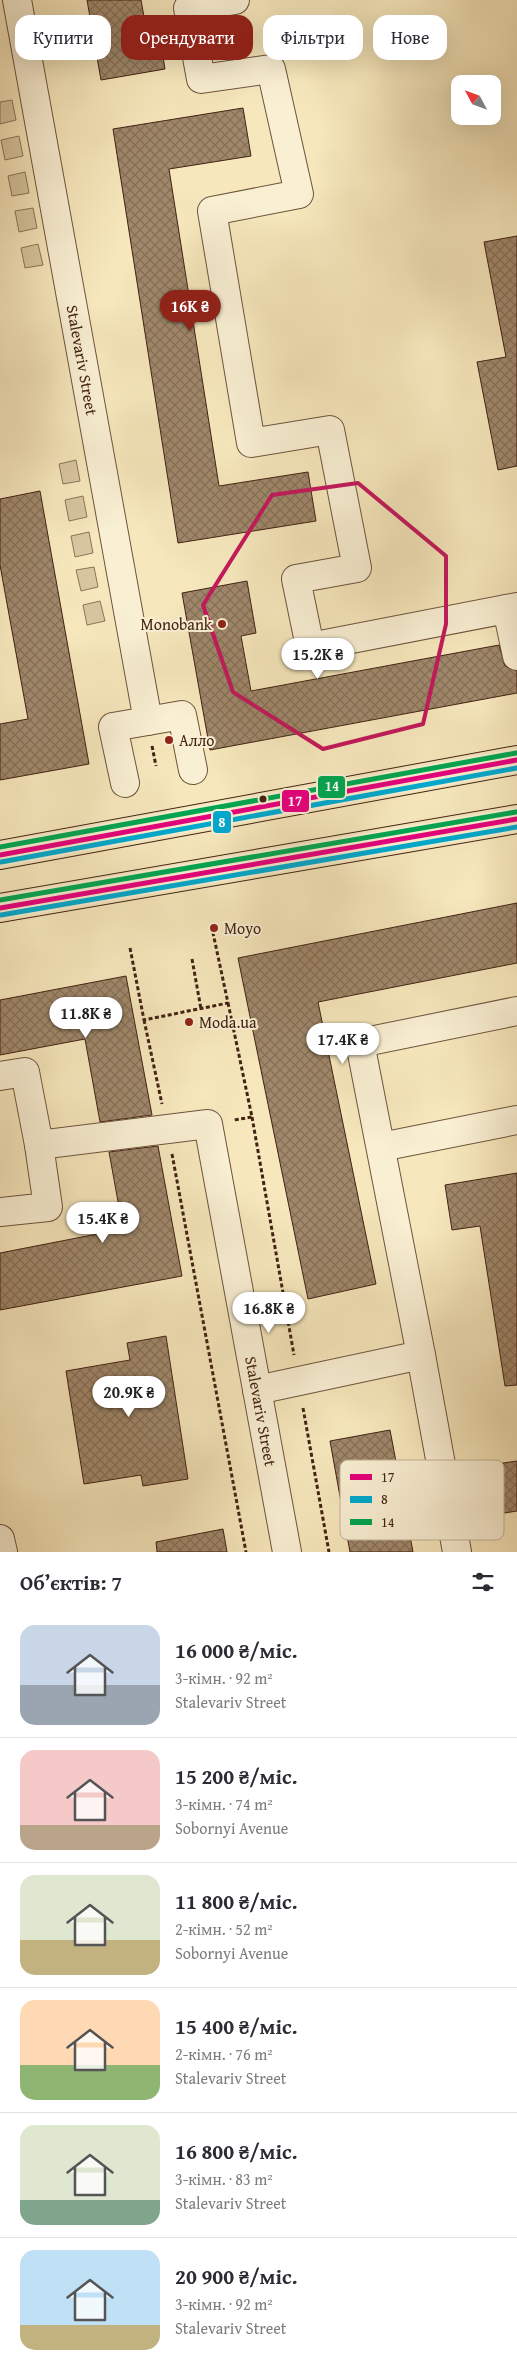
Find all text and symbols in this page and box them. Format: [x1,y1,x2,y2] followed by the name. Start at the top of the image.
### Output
[15,15,111,60] chip: Купити
[121,15,253,60] chip: Орендувати
[263,15,363,60] chip: Фільтри
[373,15,447,60] chip: Нове
[451,75,501,125] north arrow
[451,75,501,125] map controls
[155,290,225,332] pin: 16K ₴
[171,294,209,318] text: 16K ₴
[61,303,104,417] street label: Stalevariv Street
[141,612,213,636] place label: Monobank
[216,618,228,630] marker: Monobank
[272,638,364,680] pin: 15.2K ₴
[292,642,344,666] text: 15.2K ₴
[179,728,214,752] place label: Алло
[163,734,175,746] marker: Алло
[317,775,346,799] line badge: 14
[325,776,339,796] text: 14
[281,789,310,813] line badge: 17
[288,791,302,811] text: 17
[258,794,268,804] unlabelled marker
[212,810,232,834] line badge: 8
[218,812,226,832] text: 8
[224,916,261,940] place label: Moyo
[208,922,220,934] marker: Moyo
[40,996,132,1039] pin: 11.8K ₴
[60,1001,112,1025] text: 11.8K ₴
[199,1010,257,1034] place label: Moda.ua
[183,1016,195,1028] marker: Moda.ua
[297,1022,389,1065] pin: 17.4K ₴
[317,1027,369,1051] text: 17.4K ₴
[57,1202,149,1244] pin: 15.4K ₴
[77,1206,129,1230] text: 15.4K ₴
[223,1292,315,1334] pin: 16.8K ₴
[243,1296,295,1320] text: 16.8K ₴
[239,1354,283,1468] street label: Stalevariv Street
[83,1376,175,1418] pin: 20.9K ₴
[103,1380,155,1404] text: 20.9K ₴
[340,1460,504,1540] legend
[381,1467,395,1487] text: 17
[381,1489,388,1509] text: 8
[381,1512,395,1532] text: 14
[20,1567,122,1598] text: Об’єктів: 7
[469,1568,497,1596] icon: filters
[175,1635,298,1666] text: 16 000 ₴/міс.
[60,1645,120,1705] icon: home
[175,1666,273,1690] text: 3-кімн. · 92 m²
[175,1690,286,1714] text: Stalevariv Street
[175,1761,298,1792] text: 15 200 ₴/міс.
[60,1770,120,1830] icon: home
[175,1792,273,1816] text: 3-кімн. · 74 m²
[175,1816,288,1840] text: Sobornyi Avenue
[175,1886,298,1917] text: 11 800 ₴/міс.
[60,1895,120,1955] icon: home
[175,1917,273,1941] text: 2-кімн. · 52 m²
[175,1941,288,1965] text: Sobornyi Avenue
[175,2011,298,2042] text: 15 400 ₴/міс.
[60,2020,120,2080] icon: home
[175,2042,273,2066] text: 2-кімн. · 76 m²
[175,2066,286,2090] text: Stalevariv Street
[175,2136,298,2167] text: 16 800 ₴/міс.
[60,2145,120,2205] icon: home
[175,2167,273,2191] text: 3-кімн. · 83 m²
[175,2191,286,2215] text: Stalevariv Street
[175,2261,298,2292] text: 20 900 ₴/міс.
[60,2270,120,2330] icon: home
[175,2292,273,2316] text: 3-кімн. · 92 m²
[175,2316,286,2340] text: Stalevariv Street

